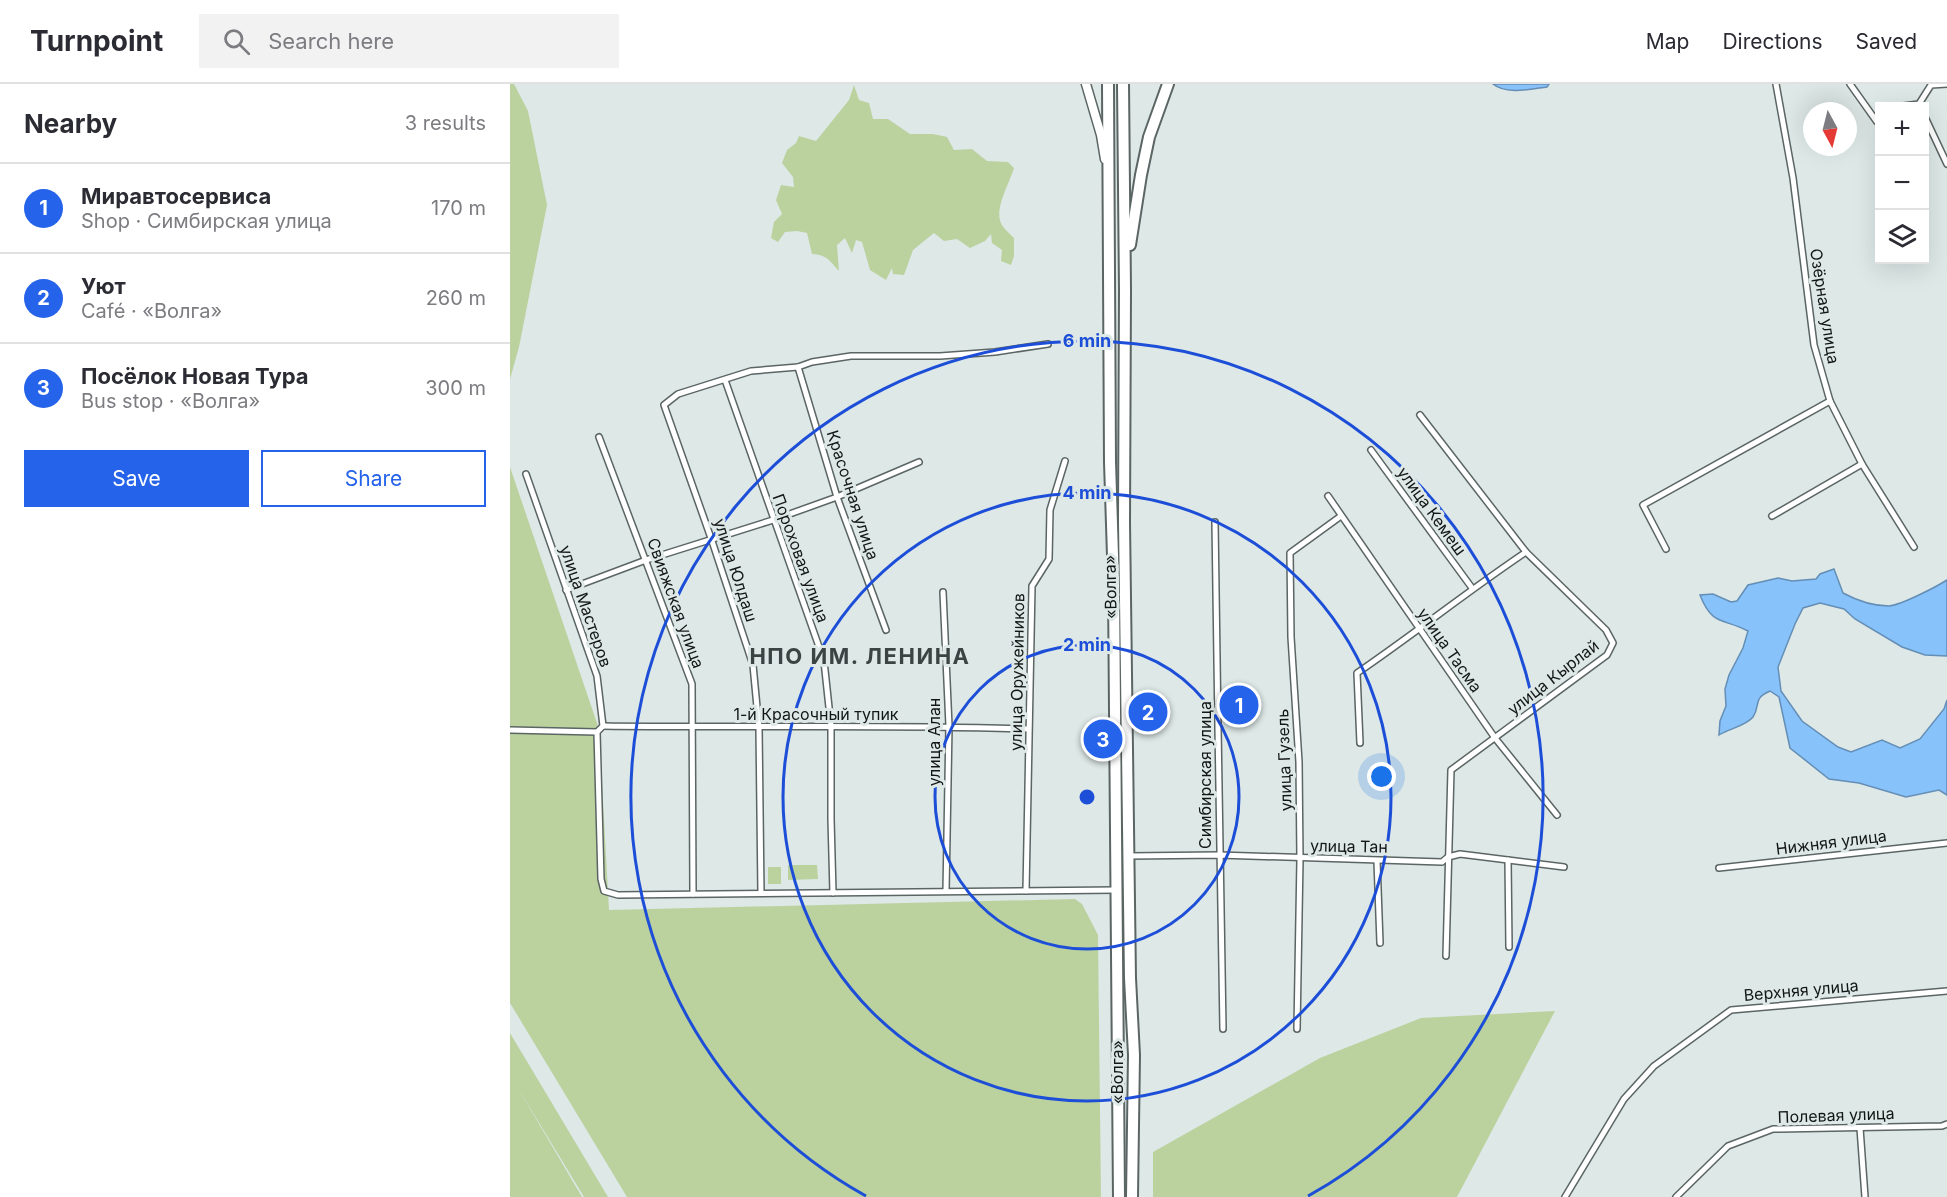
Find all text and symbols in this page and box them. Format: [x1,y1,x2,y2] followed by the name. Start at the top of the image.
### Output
[199,14,619,68] search box
[30,24,163,58] text: Turnpoint
[220,25,253,58] icon: search
[268,28,394,54] text: Search here
[1646,29,1689,54] text: Map
[1722,29,1823,54] text: Directions
[1856,29,1917,54] text: Saved
[1803,102,1857,156] north arrow
[1875,102,1929,264] map controls
[1875,102,1929,156] button: +
[24,108,117,139] text: Nearby
[405,111,486,135] text: 3 results
[1875,156,1929,210] button: −
[81,183,271,209] text: Миравтосервиса
[39,196,48,220] text: 1
[431,196,486,220] text: 170 m
[81,209,332,233] text: Shop · Симбирская улица
[1875,210,1929,264] button: layers
[1806,247,1844,365] street label: Озёрная улица
[81,273,126,299] text: Уют
[37,286,50,310] text: 2
[426,286,486,310] text: 260 m
[81,299,222,323] text: Café · «Волга»
[1063,330,1111,351] text: 6 min
[81,363,309,389] text: Посёлок Новая Тура
[37,376,50,400] text: 3
[425,376,486,400] text: 300 m
[81,389,260,413] text: Bus stop · «Волга»
[823,428,883,562] street label: Красочная улица
[24,450,249,507] button: Save
[261,450,486,507] button: Share
[1393,463,1471,559] street label: улица Кемеш
[1063,482,1111,503] text: 4 min
[768,491,834,625] street label: Пороховая улица
[710,516,762,624] street label: улица Юлдаш
[643,535,709,671] street label: Свияжская улица
[556,542,616,670] street label: улица Мастеров
[1099,555,1121,619] street label: «Волга»
[1006,593,1028,751] street label: улица Оружейников
[1414,604,1486,696] street label: улица Тасма
[1063,634,1111,655] text: 2 min
[1503,635,1603,719] street label: улица Кырлай
[749,643,971,669] district label: НПО ИМ. ЛЕНИНА
[1220,682,1258,728] pin: 1
[1128,690,1168,734] pin: 2
[924,698,944,786] street label: улица Алан
[1195,701,1215,849] street label: Симбирская улица
[733,704,899,724] street label: 1-й Красочный тупик
[1272,708,1296,811] street label: улица Гузель
[1084,716,1122,762] pin: 3
[1367,762,1396,791] your location
[1077,787,1097,807] centre of rings
[1774,825,1888,859] street label: Нижняя улица
[1310,835,1388,857] street label: улица Тан
[1743,975,1859,1005] street label: Верхняя улица
[1107,1040,1127,1104] street label: «Волга»
[1777,1103,1895,1127] street label: Полевая улица

